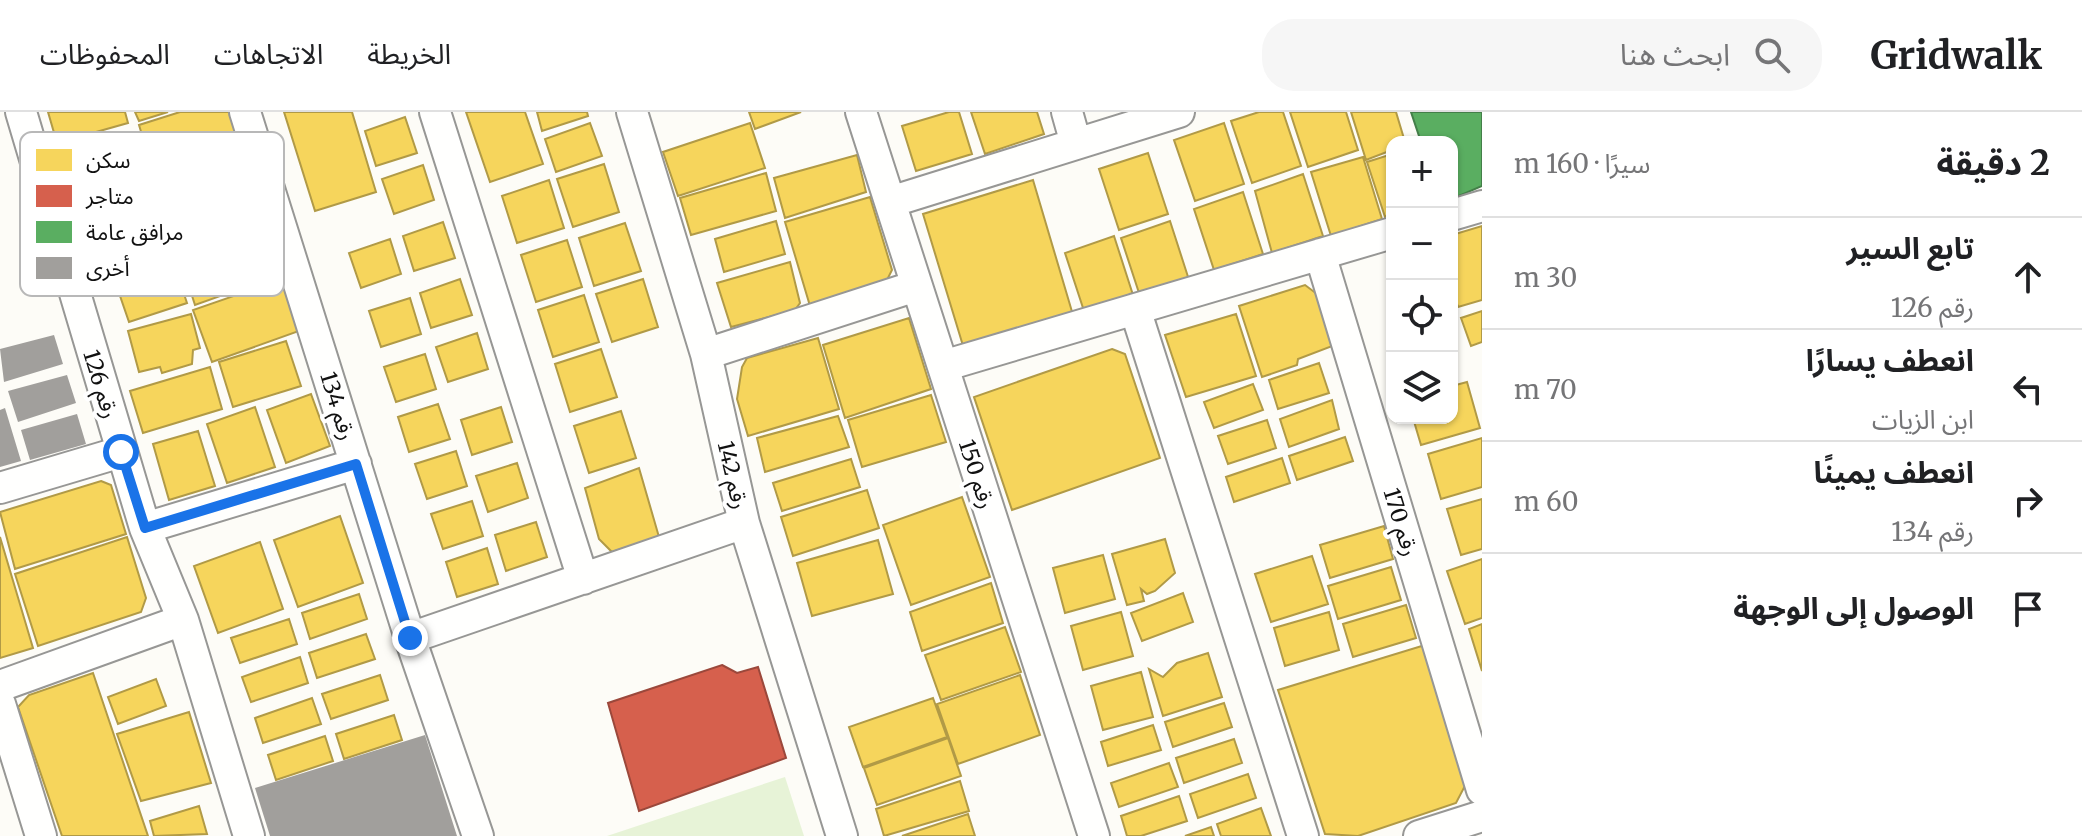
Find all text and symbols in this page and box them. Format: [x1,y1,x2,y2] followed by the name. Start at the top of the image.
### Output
[1262,19,1822,91] search box
[1870,32,2042,79] text: Gridwalk
[1750,33,1794,77] icon: search
[1620,35,1730,73] text: ابحث هنا
[40,36,170,72] text: المحفوظات
[214,36,323,72] text: الاتجاهات
[367,36,451,72] text: الخريطة
[20,132,284,296] legend
[1386,136,1458,424] map controls
[1386,136,1458,208] button: +
[1936,142,2050,184] text: 2 دقيقة
[86,146,130,174] text: سكن
[1514,147,1650,180] text: سيرًا · 160 m
[85,182,134,210] text: متاجر
[1386,208,1458,280] button: −
[86,218,183,246] text: مرافق عامة
[1847,229,1974,267] text: تابع السير
[86,254,130,282] text: أخرى
[2006,255,2050,299] icon: ahead
[1514,261,1577,294] text: 30 m
[1386,280,1458,352] button: locate
[1891,291,1974,324] text: رقم 126
[1806,341,1974,379] text: انعطف يسارًا
[74,346,125,423] street label: رقم 126
[1386,352,1458,424] button: layers
[2006,367,2050,411] icon: left
[312,368,362,444] street label: رقم 134
[1514,373,1577,406] text: 70 m
[1872,403,1974,436] text: ابن الزيات
[103,434,139,470] route start
[950,436,1001,513] street label: رقم 150
[709,438,754,512] street label: رقم 142
[1814,453,1974,491] text: انعطف يمينًا
[2006,479,2050,523] icon: right
[1375,485,1425,560] street label: رقم 170
[1514,485,1578,518] text: 60 m
[1891,515,1974,548] text: رقم 134
[2006,587,2050,631] icon: arrive
[1733,589,1974,627] text: الوصول إلى الوجهة
[392,620,428,656] route end

